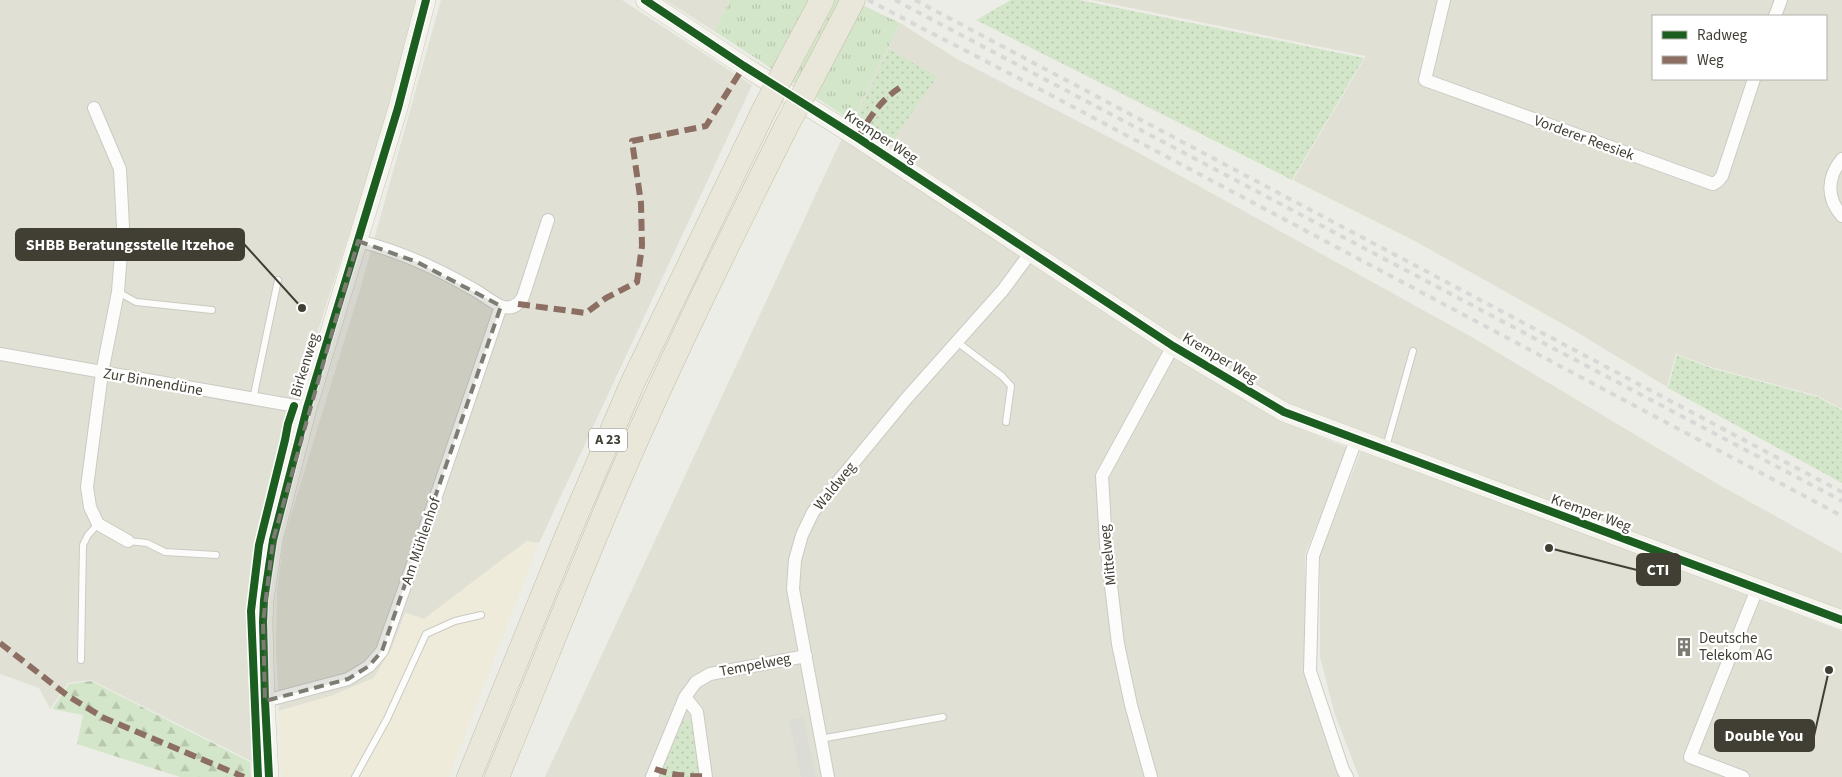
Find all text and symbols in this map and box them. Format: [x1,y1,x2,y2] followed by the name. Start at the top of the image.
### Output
[1652,15,1827,80] legend
[1697,25,1747,46] text: Radweg
[1697,50,1724,71] text: Weg
[840,105,922,169] street label: Kremper Weg
[1531,110,1638,166] street label: Vorderer Reesiek
[16,229,244,260] callout: SHBB Beratungsstelle Itzehoe
[26,234,234,256] text: SHBB Beratungsstelle Itzehoe
[1178,327,1262,389] street label: Kremper Weg
[285,330,325,400] street label: Birkenweg
[102,363,204,401] street label: Zur Binnendüne
[589,428,627,452] road number: A 23
[809,457,861,515] street label: Waldweg
[1548,489,1635,537] street label: Kremper Weg
[396,494,446,587] street label: Am Mühlenhof
[1094,523,1122,586] street label: Mittelweg
[1637,554,1680,585] callout: CTI
[1647,559,1669,581] text: CTI
[1699,628,1773,666] place label: Deutsche Telekom AG
[1673,636,1695,658] building icon: Deutsche Telekom AG
[718,648,793,682] street label: Tempelweg
[1715,720,1814,751] callout: Double You
[1725,725,1803,747] text: Double You

